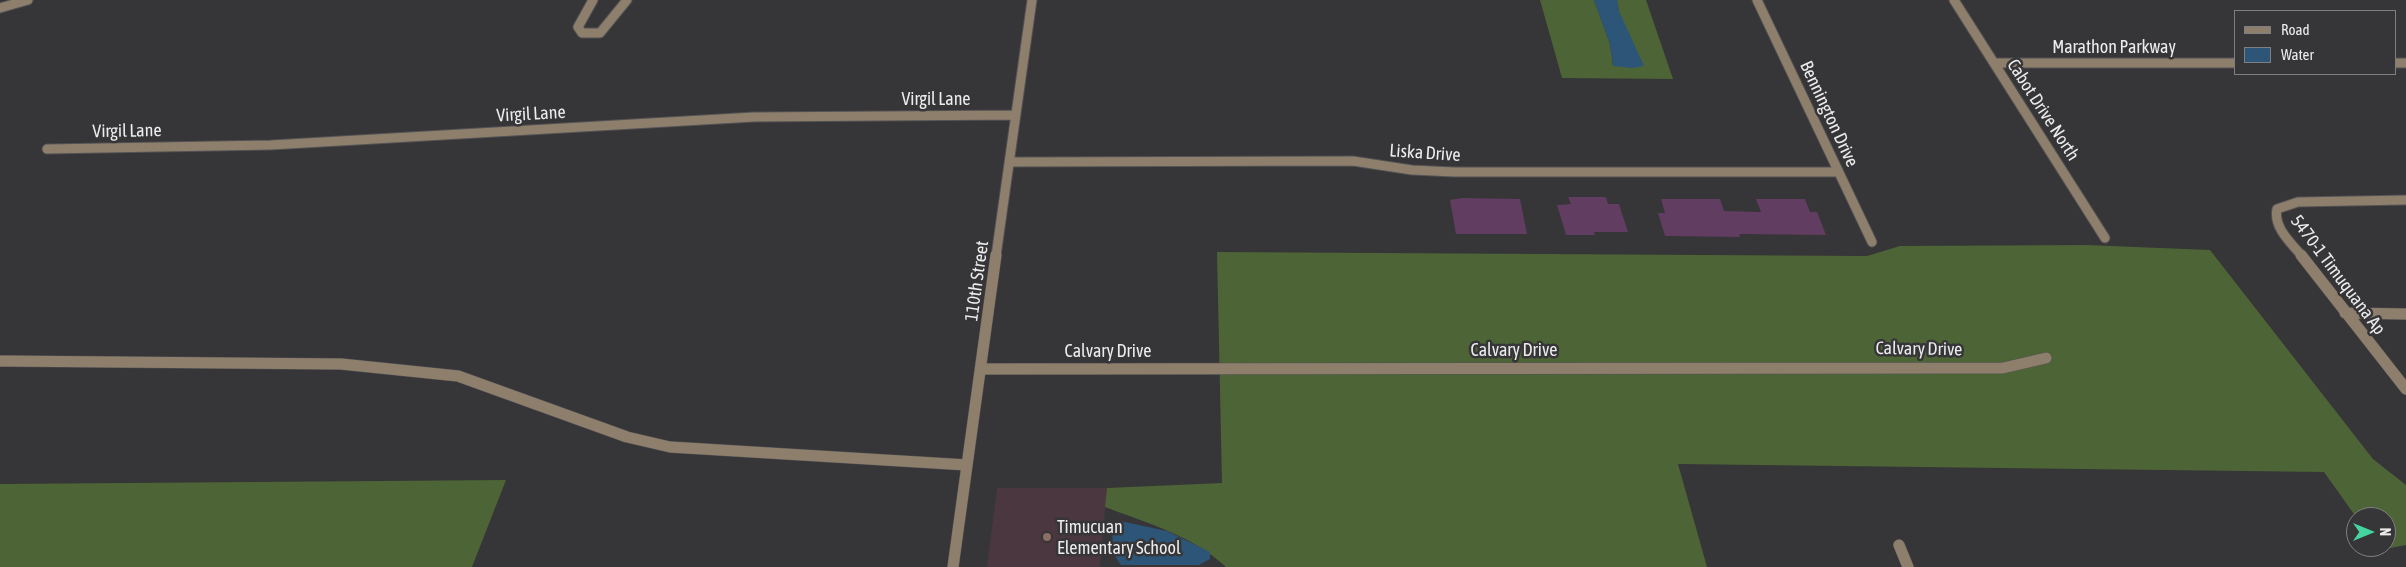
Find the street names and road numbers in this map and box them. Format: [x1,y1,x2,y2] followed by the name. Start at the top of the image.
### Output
[2052,36,2176,58] street label: Marathon Parkway
[2002,55,2084,165] street label: Cabot Drive North
[1795,58,1863,170] street label: Bennington Drive
[901,88,971,110] street label: Virgil Lane
[496,101,566,127] street label: Virgil Lane
[92,120,162,142] street label: Virgil Lane
[1389,140,1461,166] street label: Liska Drive
[2286,211,2390,339] street label: 5470-1 Timuquana Ap
[961,239,993,323] street label: 110th Street
[1875,337,1963,361] street label: Calvary Drive
[1471,339,1557,361] street label: Calvary Drive
[1065,340,1151,362] street label: Calvary Drive

